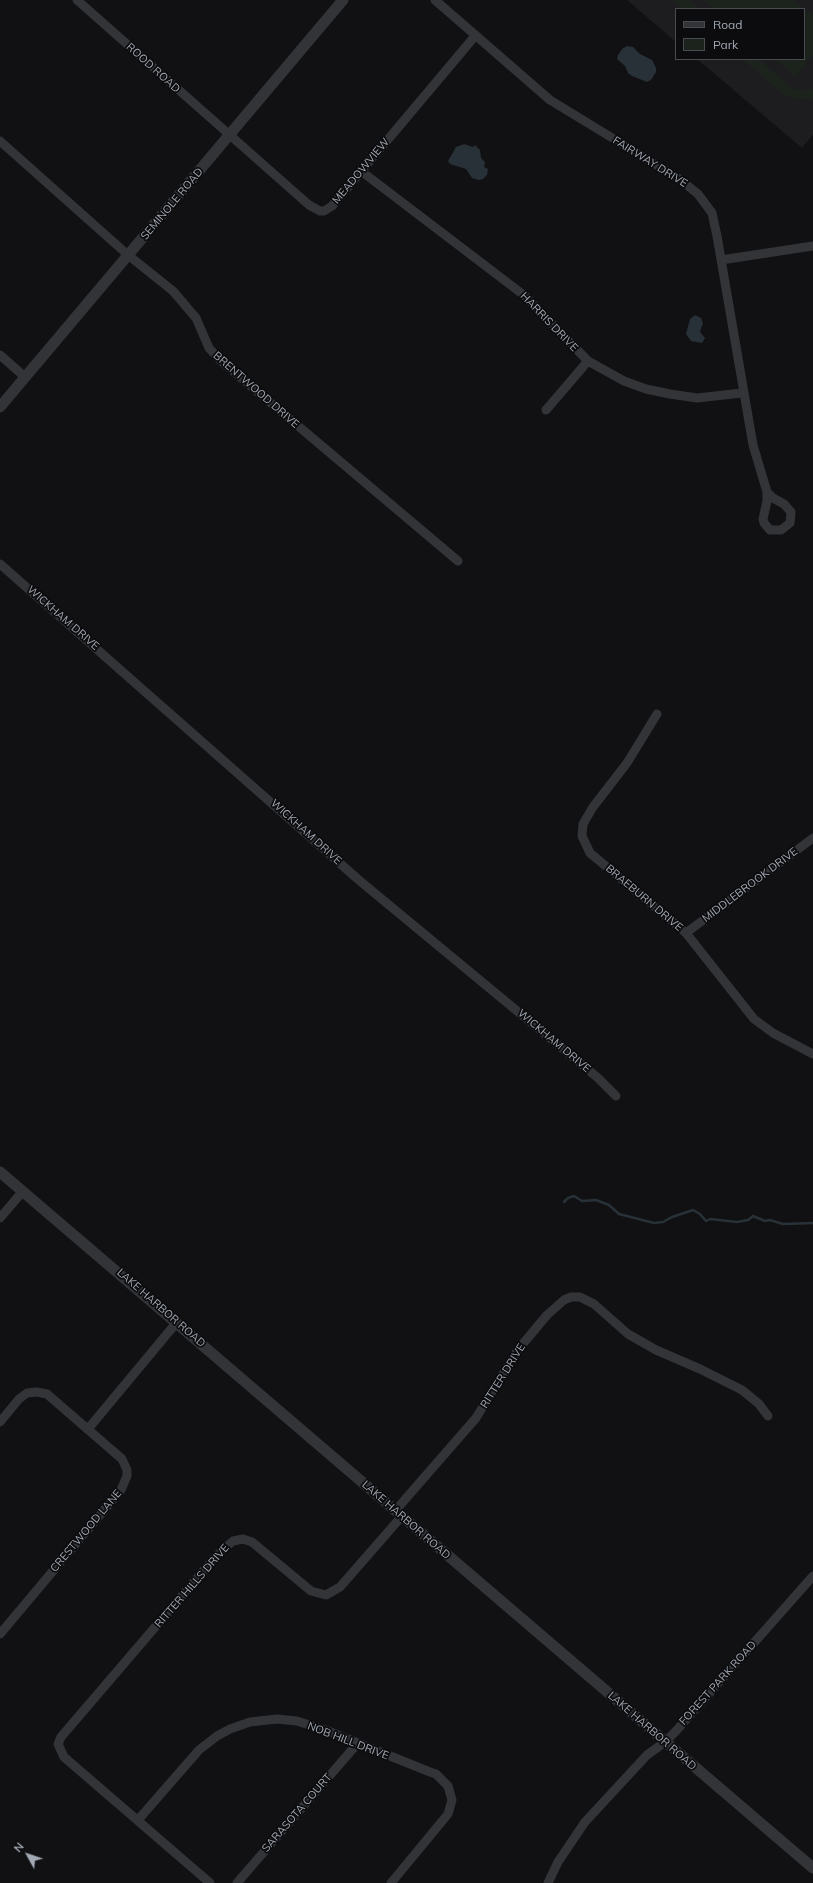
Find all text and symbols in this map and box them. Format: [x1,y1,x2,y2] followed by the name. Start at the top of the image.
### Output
[675,8,805,60] legend
[713,17,742,32] text: Road
[713,37,738,52] text: Park
[123,40,183,96] street label: ROOD ROAD
[610,134,690,190] street label: FAIRWAY DRIVE
[330,135,392,207] street label: MEADOWVIEW
[138,165,206,243] street label: SEMINOLE ROAD
[517,290,581,354] street label: HARRIS DRIVE
[210,349,302,431] street label: BRENTWOOD DRIVE
[24,583,102,653] street label: WICKHAM DRIVE
[268,797,344,867] street label: WICKHAM DRIVE
[700,845,800,925] street label: MIDDLEBROOK DRIVE
[603,862,685,934] street label: BRAEBURN DRIVE
[515,1007,593,1075] street label: WICKHAM DRIVE
[114,1266,208,1350] street label: LAKE HARBOR ROAD
[478,1341,528,1411] street label: RITTER DRIVE
[359,1478,453,1562] street label: LAKE HARBOR ROAD
[48,1487,124,1575] street label: CRESTWOOD LANE
[152,1542,232,1630] street label: RITTER HILLS DRIVE
[677,1638,759,1728] street label: FOREST PARK ROAD
[605,1689,699,1773] street label: LAKE HARBOR ROAD
[305,1719,391,1763] street label: NOB HILL DRIVE
[259,1771,335,1855] street label: SARASOTA COURT
[8,1835,48,1875] north arrow
[11,1840,27,1855] text: N

